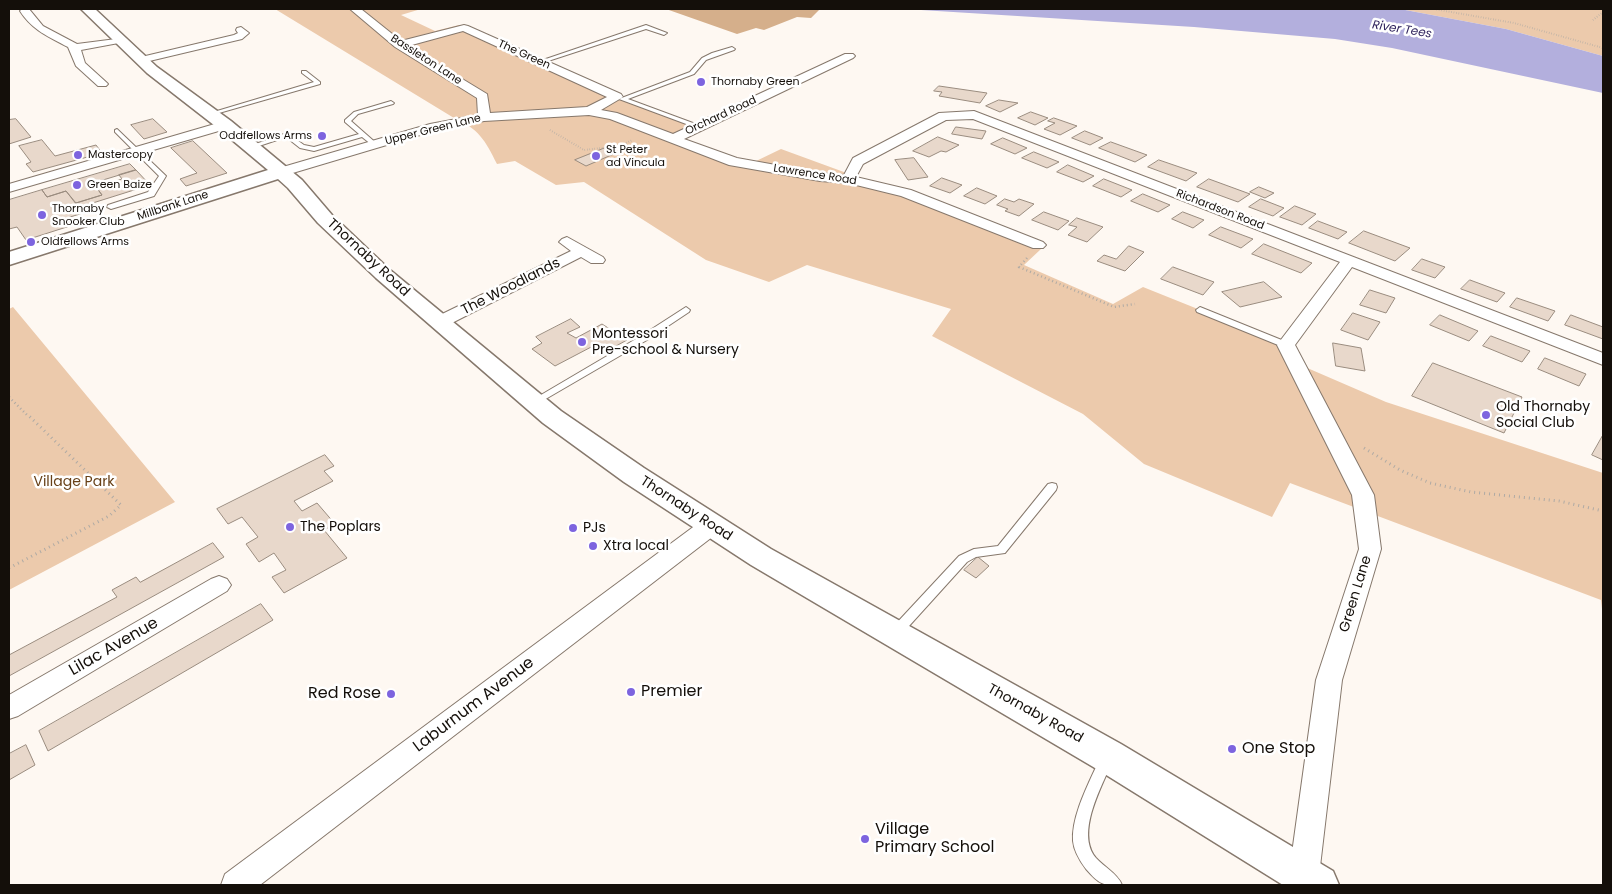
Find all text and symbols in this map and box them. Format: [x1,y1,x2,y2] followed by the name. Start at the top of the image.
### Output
[1371,18,1433,42] water label: River Tees
[388,32,464,88] street label: Bassleton Lane
[496,38,552,72] street label: The Green
[711,75,800,89] place label: Thornaby Green
[695,76,707,88] marker: Thornaby Green
[683,94,759,138] street label: Orchard Road
[384,112,482,148] street label: Upper Green Lane
[219,129,312,143] place label: Oddfellows Arms
[316,130,328,142] marker: Oddfellows Arms
[606,143,665,169] place label: St Peter ad Vincula
[88,148,153,162] place label: Mastercopy
[72,149,84,161] marker: Mastercopy
[590,150,602,162] marker: St Peter ad Vincula
[772,162,858,188] street label: Lawrence Road
[87,178,152,192] place label: Green Baize
[71,179,83,191] marker: Green Baize
[1174,187,1266,233] street label: Richardson Road
[136,188,210,224] street label: Millbank Lane
[52,202,125,228] place label: Thornaby Snooker Club
[36,209,48,221] marker: Thornaby Snooker Club
[323,215,413,301] street label: Thornaby Road
[41,235,129,249] place label: Oldfellows Arms
[25,236,37,248] marker: Oldfellows Arms
[459,255,563,319] street label: The Woodlands
[592,326,739,358] place label: Montessori Pre-school & Nursery
[576,336,588,348] marker: Montessori Pre-school & Nursery
[1496,399,1590,432] place label: Old Thornaby Social Club
[1480,409,1492,421] marker: Old Thornaby Social Club
[637,473,735,545] street label: Thornaby Road
[33,474,115,490] park label: Village Park
[300,519,381,535] place label: The Poplars
[583,520,606,536] place label: PJs
[284,521,296,533] marker: The Poplars
[567,522,579,534] marker: PJs
[603,538,669,554] place label: Xtra local
[587,540,599,552] marker: Xtra local
[1336,554,1376,634] street label: Green Lane
[66,614,162,680] street label: Lilac Avenue
[410,653,538,757] street label: Laburnum Avenue
[984,681,1086,747] street label: Thornaby Road
[641,682,702,702] place label: Premier
[308,684,381,704] place label: Red Rose
[625,686,637,698] marker: Premier
[385,688,397,700] marker: Red Rose
[1242,739,1315,759] place label: One Stop
[1226,743,1238,755] marker: One Stop
[875,820,994,858] place label: Village Primary School
[859,833,871,845] marker: Village Primary School

